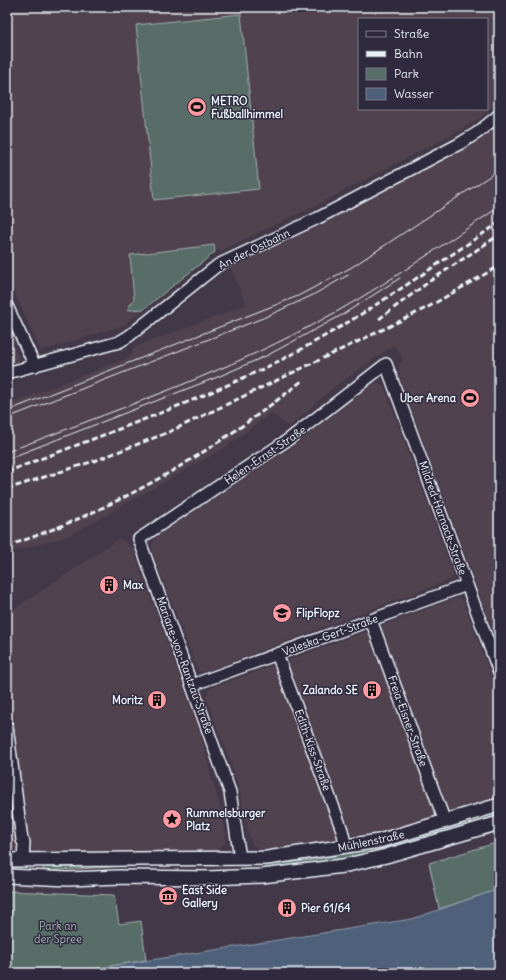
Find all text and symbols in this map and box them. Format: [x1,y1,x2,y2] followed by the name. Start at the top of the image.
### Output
[358,18,488,110] legend
[394,26,429,41] text: Straße
[394,46,423,61] text: Bahn
[394,66,419,81] text: Park
[394,86,434,101] text: Wasser
[211,94,283,121] place label: METRO Fußballhimmel
[186,96,208,118] sports icon: METRO Fußballhimmel
[216,226,292,272] street label: An der Ostbahn
[459,387,481,409] sports icon: Uber Arena
[400,391,457,405] place label: Uber Arena
[222,422,309,487] street label: Helen-Ernst-Straße
[416,459,470,577] street label: Mildred-Harnack-Straße
[98,574,120,596] building icon: Max
[123,578,144,592] place label: Max
[154,594,216,736] street label: Mariane-von-Rantzau-Straße
[271,602,293,624] school or university icon: FlipFlopz
[296,606,340,621] place label: FlipFlopz
[280,611,380,659] street label: Valeska-Gert-Straße
[385,674,431,768] street label: Freia-Eisner-Straße
[361,679,383,701] building icon: Zalando SE
[303,683,359,697] place label: Zalando SE
[146,689,168,711] building icon: Moritz
[112,693,144,707] place label: Moritz
[292,707,334,793] street label: Edith-Kiss-Straße
[186,806,266,833] place label: Rummelsburger Platz
[161,808,183,830] place icon: Rummelsburger Platz
[336,827,406,855] street label: Mühlenstraße
[182,883,227,911] place label: East Side Gallery
[157,885,179,907] museum icon: East Side Gallery
[276,897,298,919] building icon: Pier 61/64
[301,901,351,915] place label: Pier 61/64
[34,919,82,946] park label: Park an der Spree

